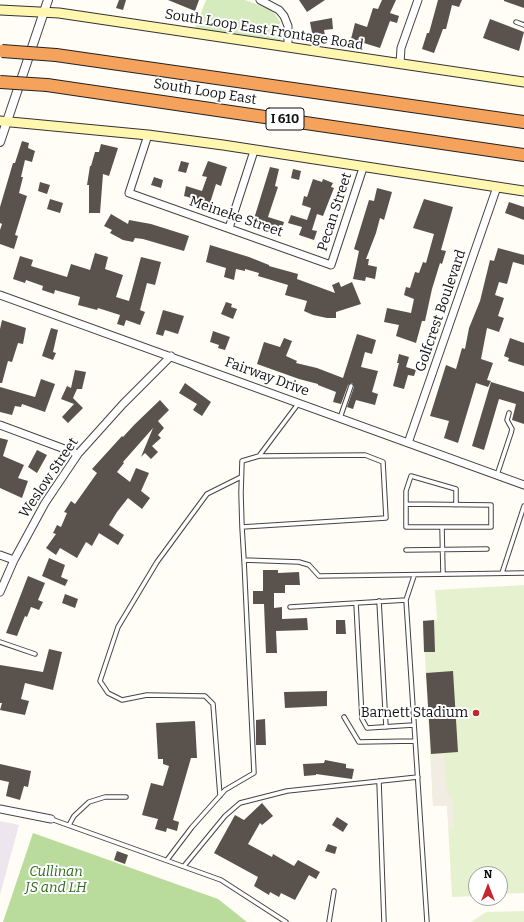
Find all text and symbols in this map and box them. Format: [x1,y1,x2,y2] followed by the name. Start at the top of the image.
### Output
[163,6,365,54] street label: South Loop East Frontage Road
[152,76,258,108] street label: South Loop East
[266,108,304,130] road number: I 610
[314,171,356,253] street label: Pecan Street
[187,193,285,241] street label: Meineke Street
[412,248,470,374] street label: Golfcrest Boulevard
[223,354,311,400] street label: Fairway Drive
[16,435,82,521] street label: Weslow Street
[361,705,468,721] place label: Barnett Stadium
[471,708,481,718] marker: Barnett Stadium
[25,864,87,896] park label: Cullinan JS and LH
[468,866,508,906] north arrow
[484,868,492,881] text: N

